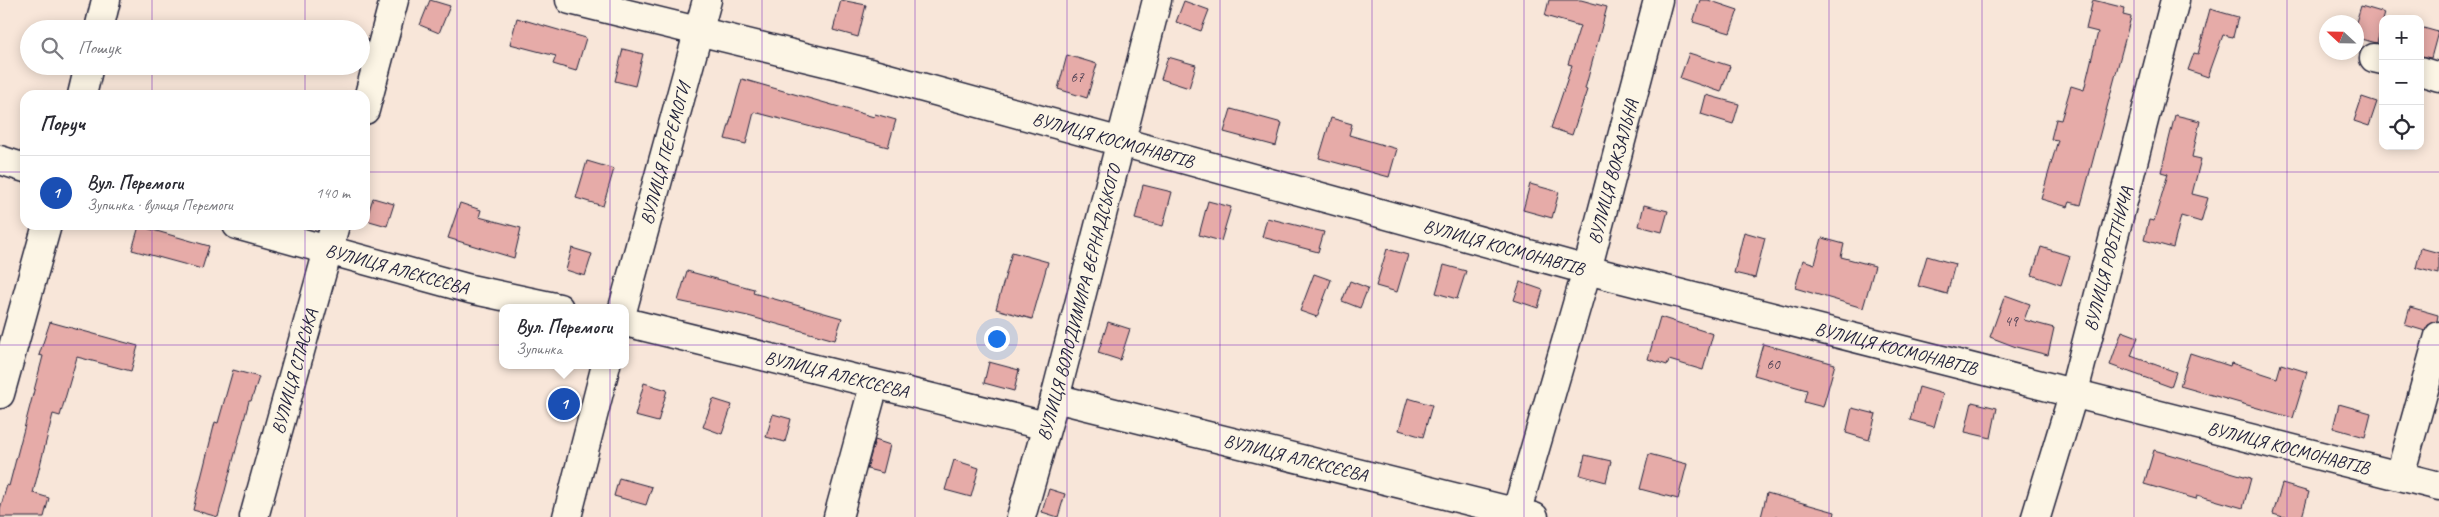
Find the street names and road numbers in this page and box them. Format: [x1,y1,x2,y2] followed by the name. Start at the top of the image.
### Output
[635,78,696,227] street label: ВУЛИЦЯ ПЕРЕМОГИ
[1583,96,1643,246] street label: ВУЛИЦЯ ВОКЗАЛЬНА
[1030,107,1198,173] street label: ВУЛИЦЯ КОСМОНАВТІВ
[1032,161,1126,443] street label: ВУЛИЦЯ ВОЛОДИМИРА ВЕРНАДСЬКОГО
[2079,184,2138,333] street label: ВУЛИЦЯ РОБІТНИЧА
[1421,215,1588,280] street label: ВУЛИЦЯ КОСМОНАВТІВ
[323,239,472,299] street label: ВУЛИЦЯ АЛЄКСЄЄВА
[267,306,322,436] street label: ВУЛИЦЯ СПАСЬКА
[1813,317,1981,380] street label: ВУЛИЦЯ КОСМОНАВТІВ
[763,346,912,403] street label: ВУЛИЦЯ АЛЄКСЄЄВА
[2205,417,2373,479] street label: ВУЛИЦЯ КОСМОНАВТІВ
[1222,429,1371,486] street label: ВУЛИЦЯ АЛЄКСЄЄВА

